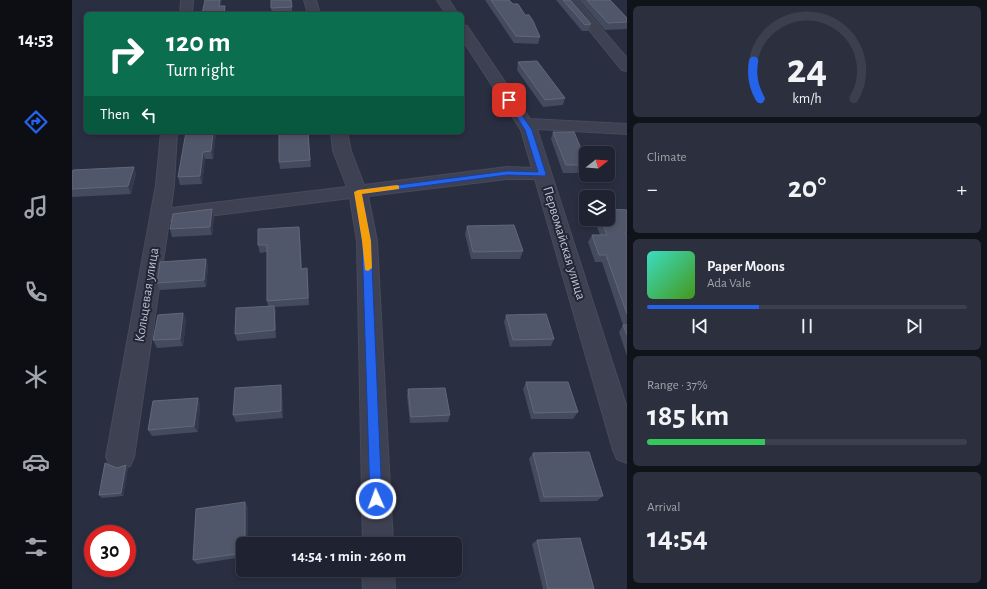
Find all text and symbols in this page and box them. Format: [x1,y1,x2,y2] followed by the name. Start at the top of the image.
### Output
[100,28,152,80] icon: right
[166,29,231,57] text: 120 m
[18,31,54,49] text: 14:53
[787,49,827,90] text: 24
[166,62,235,80] text: Turn right
[492,83,526,117] pin
[498,89,520,111] icon: arrive
[792,92,822,106] text: km/h
[138,104,160,126] icon: left
[100,107,130,122] text: Then
[22,108,50,136] icon: directions
[579,146,615,182] north arrow
[579,146,615,226] map controls
[647,151,686,164] text: Climate
[788,173,826,203] text: 20°
[647,178,658,200] text: −
[956,178,967,200] text: +
[540,185,588,302] street label: Первомайская улица
[579,190,615,226] button: layers
[22,193,50,221] icon: music
[133,246,161,343] street label: Кольцевая улица
[707,259,785,274] text: Paper Moons
[707,277,751,290] text: Ada Vale
[22,278,50,306] icon: phone
[689,315,711,337] icon: previous
[796,315,818,337] icon: pause
[903,315,925,337] icon: next
[22,363,50,391] icon: climate
[647,379,708,392] text: Range · 37%
[647,401,729,431] text: 185 km
[22,448,50,476] icon: car
[355,478,397,520] position arrow
[647,501,680,514] text: Arrival
[647,523,708,553] text: 14:54
[84,525,136,577] speed limit sign: 30
[22,533,50,561] icon: filters
[292,549,406,564] text: 14:54 · 1 min · 260 m

